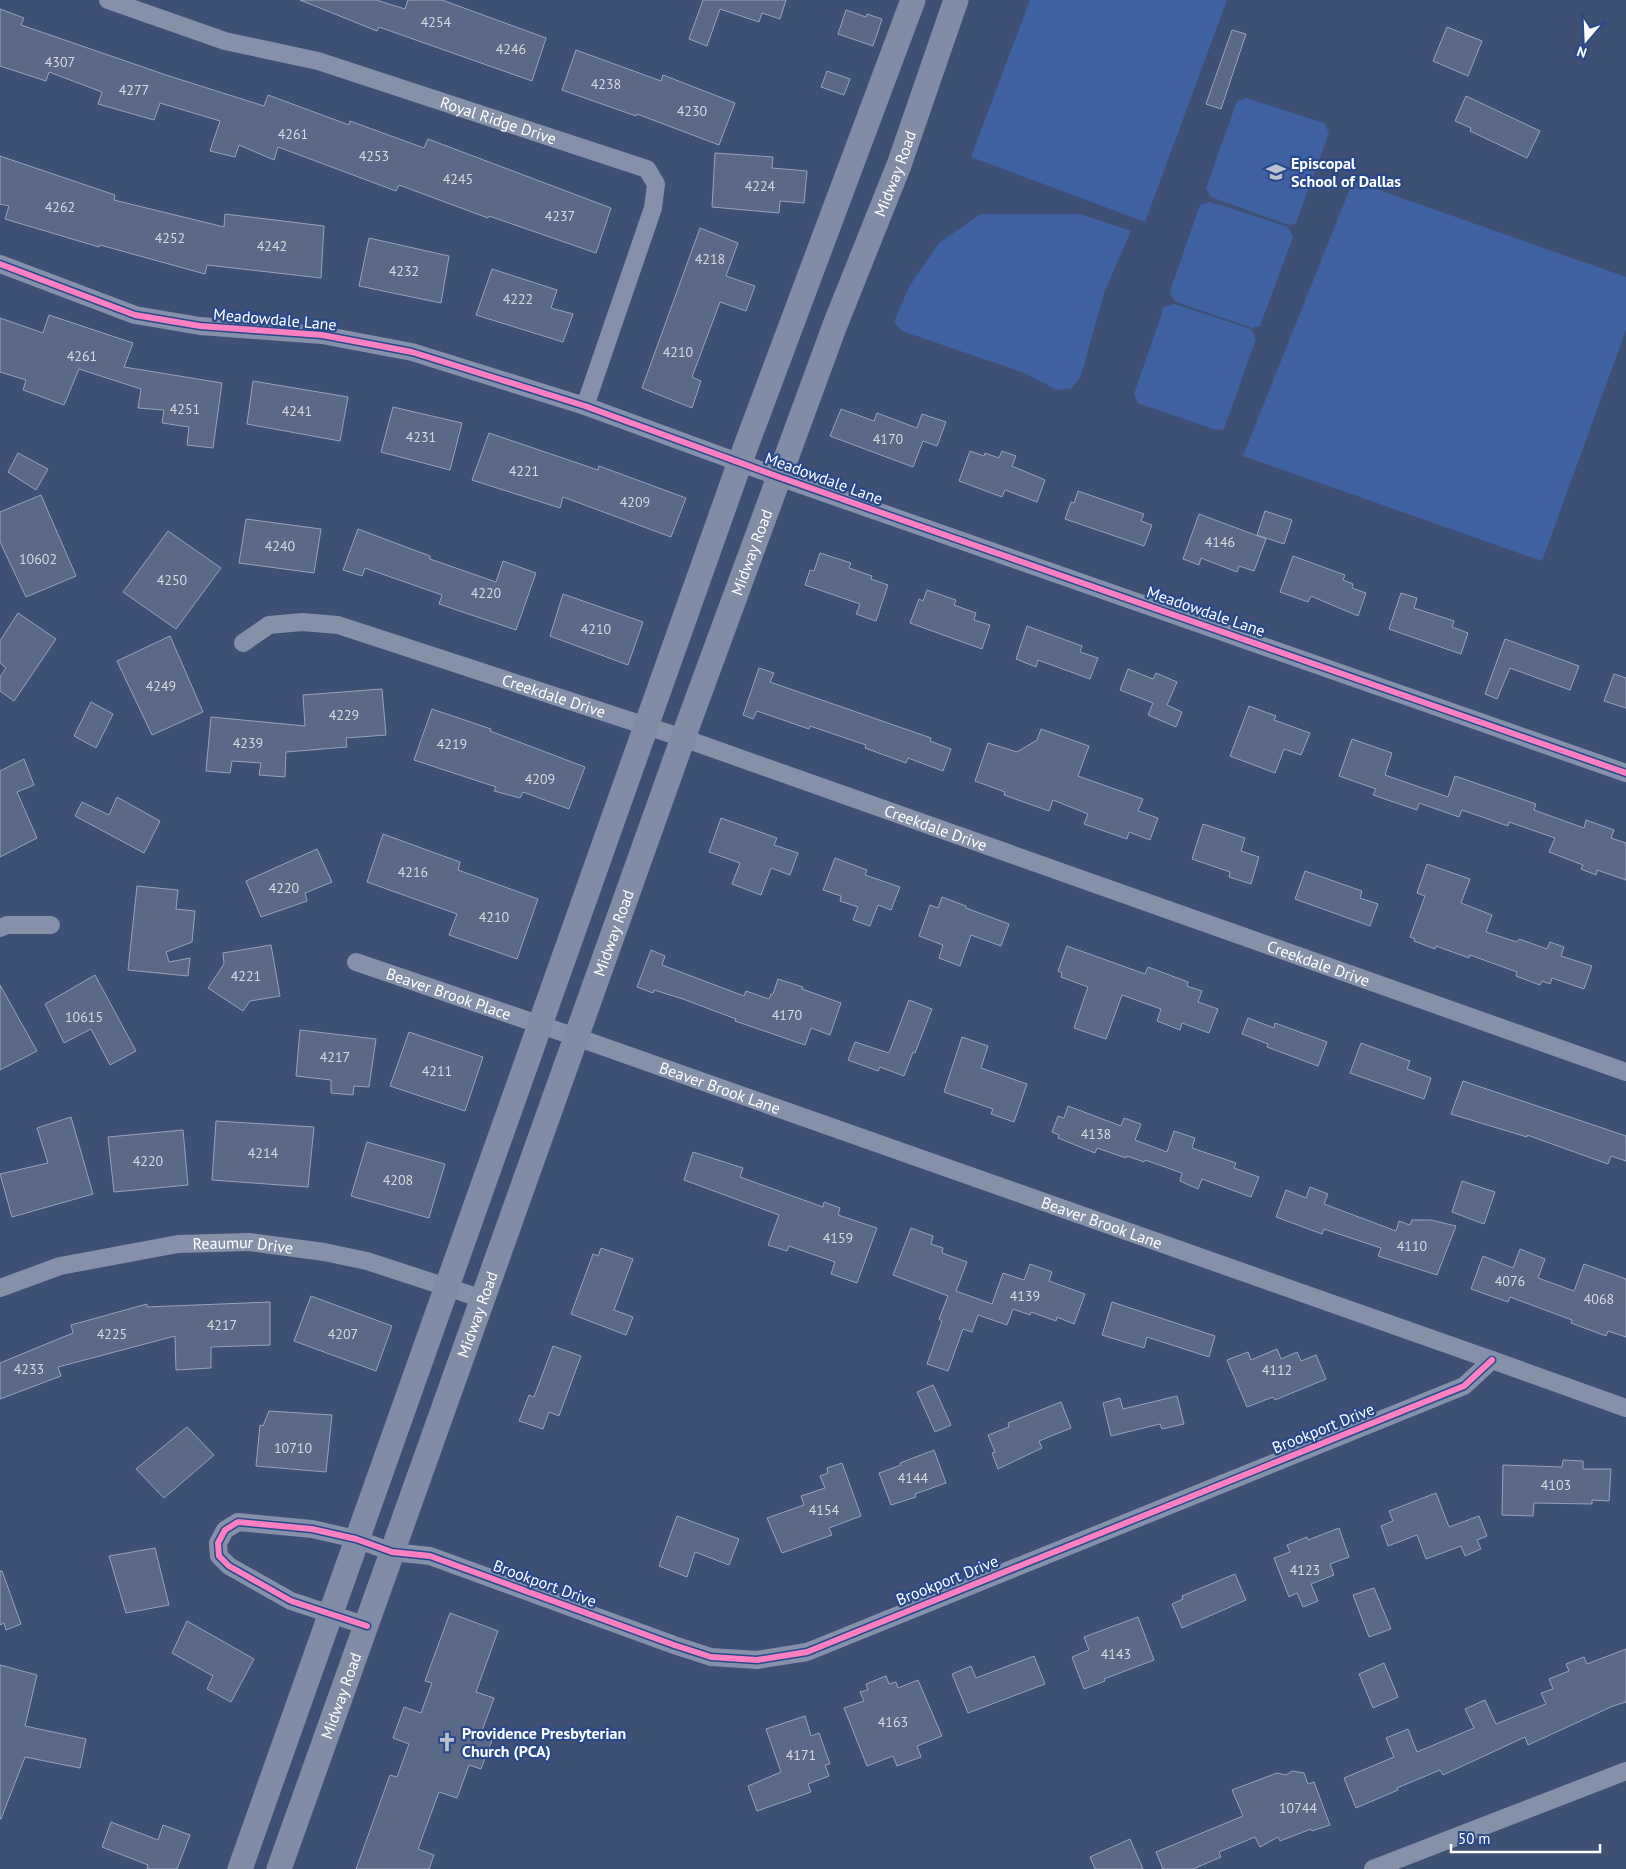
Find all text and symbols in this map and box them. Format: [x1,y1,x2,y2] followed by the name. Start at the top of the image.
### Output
[421,13,452,31] house number: 4254
[1561,15,1611,65] north arrow
[496,40,526,58] house number: 4246
[1574,42,1589,62] text: N
[45,53,75,71] house number: 4307
[591,75,621,93] house number: 4238
[119,81,149,99] house number: 4277
[438,92,559,149] street label: Royal Ridge Drive
[677,102,708,120] house number: 4230
[278,125,308,143] house number: 4261
[869,128,920,219] street label: Midway Road
[359,147,389,165] house number: 4253
[1291,153,1401,191] place label: Episcopal School of Dallas
[1265,161,1287,183] school or university icon: Episcopal School of Dallas
[443,170,473,188] house number: 4245
[745,177,776,195] house number: 4224
[45,198,75,216] house number: 4262
[545,207,575,225] house number: 4237
[155,229,185,247] house number: 4252
[257,237,287,255] house number: 4242
[695,250,725,268] house number: 4218
[389,262,419,280] house number: 4232
[503,290,533,308] house number: 4222
[212,304,338,334] street label: Meadowdale Lane
[663,343,694,361] house number: 4210
[67,347,97,365] house number: 4261
[170,400,200,418] house number: 4251
[282,402,312,420] house number: 4241
[406,428,436,446] house number: 4231
[873,430,904,448] house number: 4170
[762,447,886,509] street label: Meadowdale Lane
[509,462,539,480] house number: 4221
[620,493,650,511] house number: 4209
[726,506,776,598] street label: Midway Road
[1205,533,1235,551] house number: 4146
[265,537,296,555] house number: 4240
[19,550,57,568] house number: 10602
[157,571,188,589] house number: 4250
[1144,581,1268,641] street label: Meadowdale Lane
[471,584,502,602] house number: 4220
[581,620,612,638] house number: 4210
[500,669,608,722] street label: Creekdale Drive
[146,677,176,695] house number: 4249
[329,706,359,724] house number: 4229
[233,734,263,752] house number: 4239
[437,735,467,753] house number: 4219
[525,770,555,788] house number: 4209
[882,800,990,855] street label: Creekdale Drive
[398,863,428,881] house number: 4216
[269,879,300,897] house number: 4220
[589,887,638,979] street label: Midway Road
[479,908,510,926] house number: 4210
[1264,936,1372,990] street label: Creekdale Drive
[384,963,514,1024] street label: Beaver Brook Place
[231,967,261,985] house number: 4221
[772,1006,803,1024] house number: 4170
[65,1008,103,1026] house number: 10615
[320,1048,350,1066] house number: 4217
[657,1057,783,1118] street label: Beaver Brook Lane
[422,1062,452,1080] house number: 4211
[1081,1125,1111,1143] house number: 4138
[248,1144,279,1162] house number: 4214
[133,1152,164,1170] house number: 4220
[383,1171,413,1189] house number: 4208
[1039,1192,1165,1253] street label: Beaver Brook Lane
[823,1229,853,1247] house number: 4159
[192,1232,294,1258] street label: Reaumur Drive
[1397,1237,1428,1255] house number: 4110
[453,1268,502,1360] street label: Midway Road
[1495,1272,1525,1290] house number: 4076
[1010,1287,1040,1305] house number: 4139
[1584,1290,1614,1308] house number: 4068
[207,1316,237,1334] house number: 4217
[97,1325,127,1343] house number: 4225
[328,1325,358,1343] house number: 4207
[14,1360,44,1378] house number: 4233
[1262,1361,1292,1379] house number: 4112
[1269,1398,1377,1458] street label: Brookport Drive
[274,1439,312,1457] house number: 10710
[898,1469,929,1487] house number: 4144
[1541,1476,1571,1494] house number: 4103
[809,1501,840,1519] house number: 4154
[893,1550,1001,1610] street label: Brookport Drive
[491,1555,599,1611] street label: Brookport Drive
[1290,1561,1320,1579] house number: 4123
[1101,1645,1131,1663] house number: 4143
[316,1650,366,1742] street label: Midway Road
[878,1713,908,1731] house number: 4163
[462,1723,626,1761] place label: Providence Presbyterian Church (PCA)
[436,1731,458,1753] church icon: Providence Presbyterian Church (PCA)
[786,1746,816,1764] house number: 4171
[1279,1799,1317,1817] house number: 10744
[1451,1822,1600,1854] scale bar
[1458,1829,1491,1848] text: 50 m

